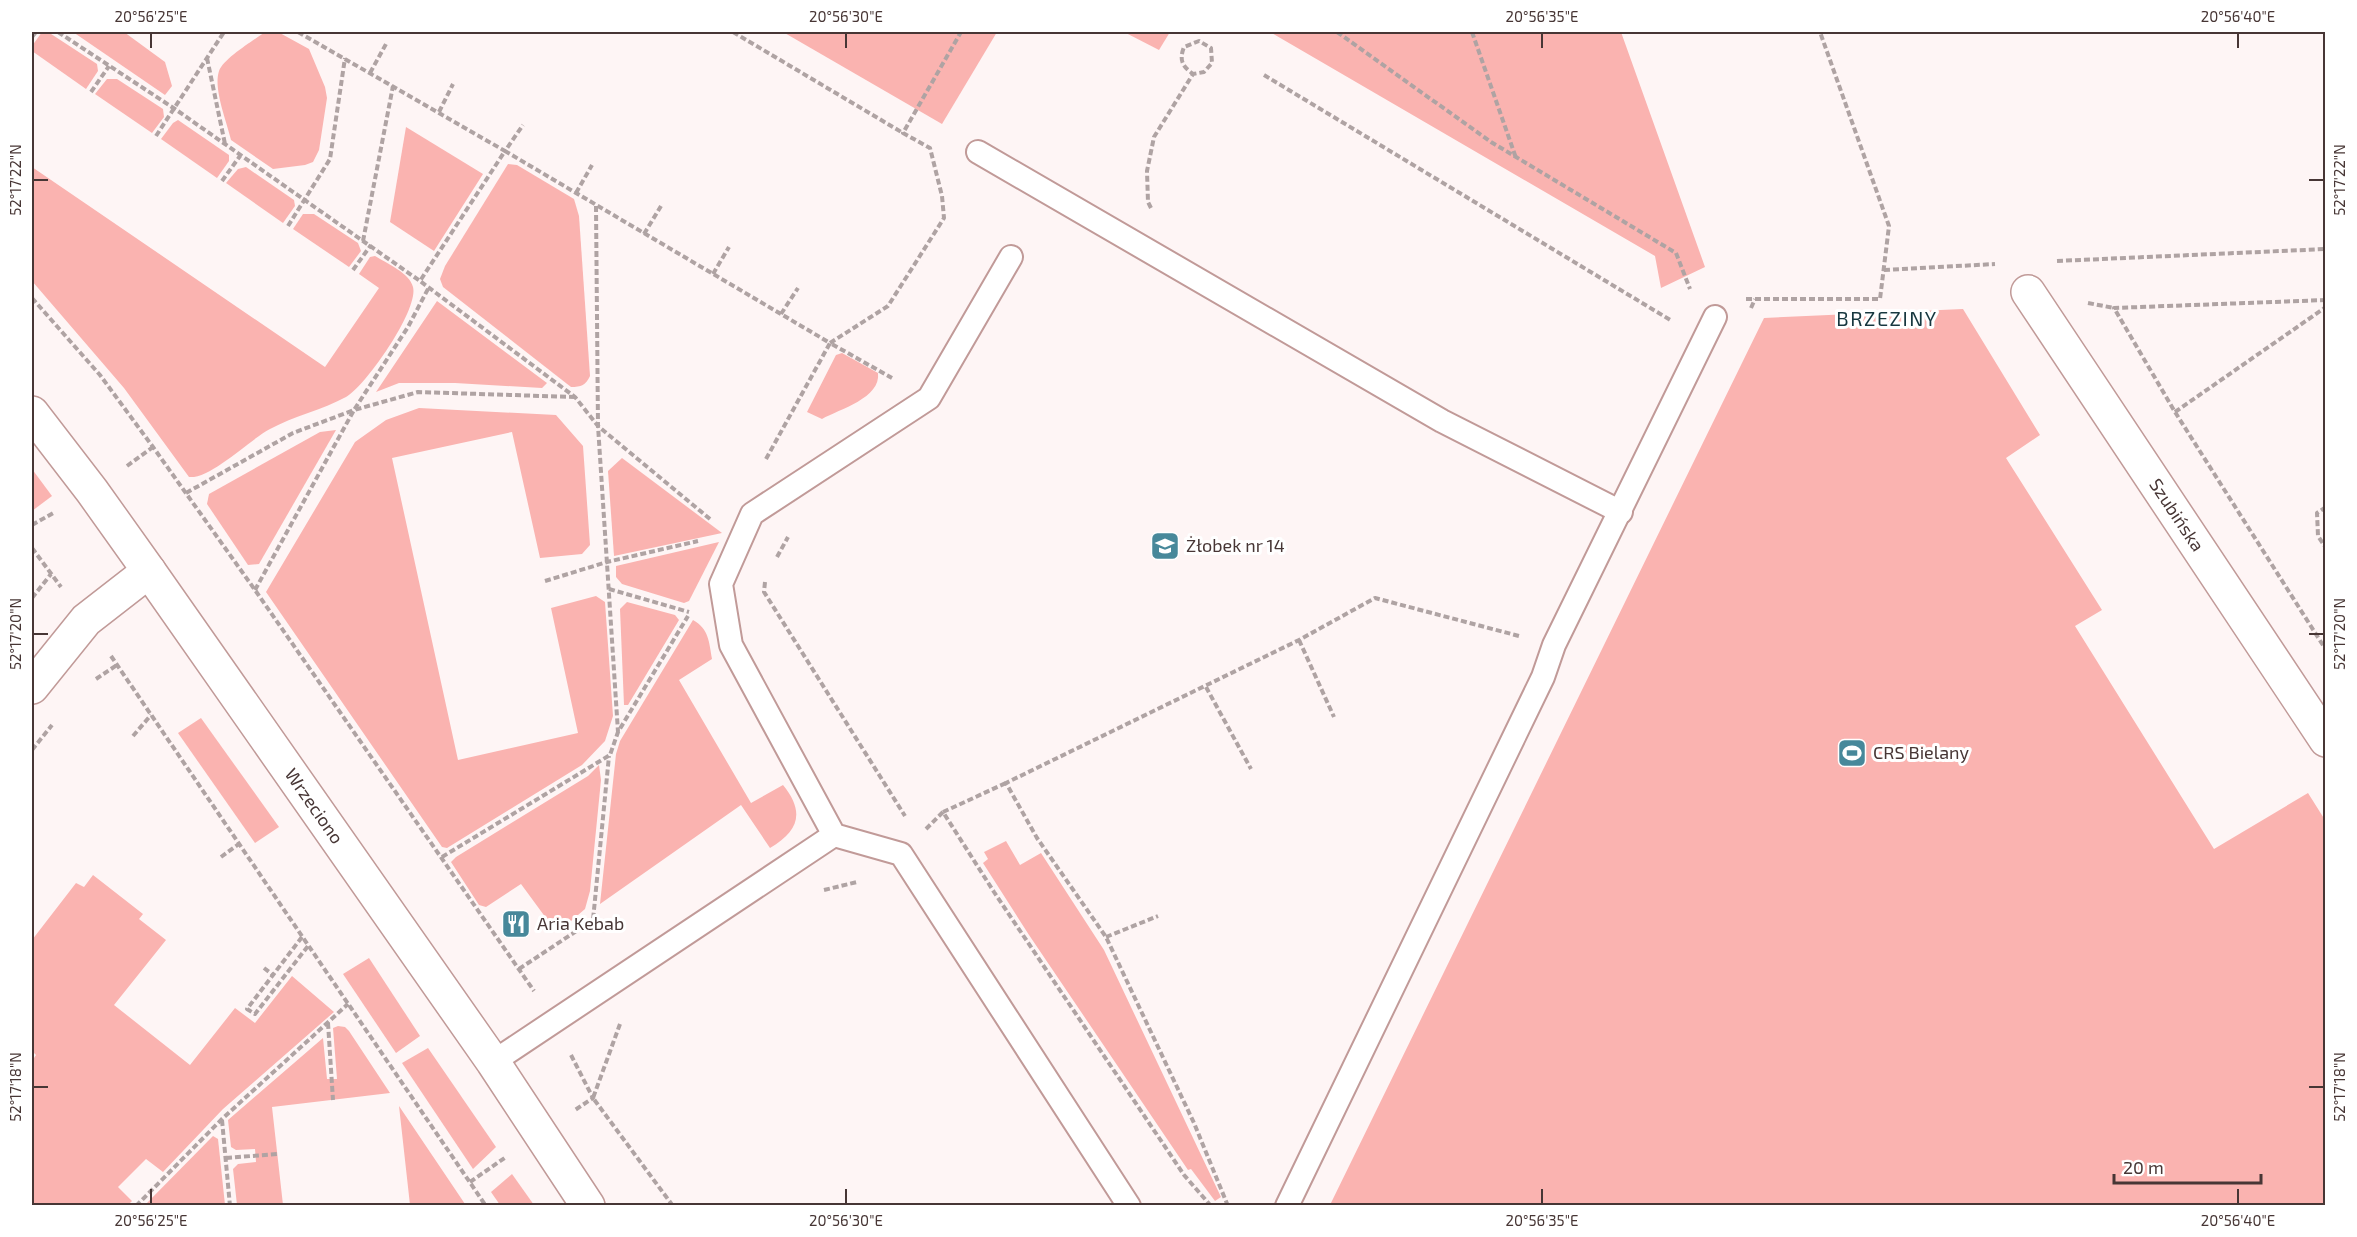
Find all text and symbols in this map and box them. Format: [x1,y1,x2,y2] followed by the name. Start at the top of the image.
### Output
[115,7,187,25] text: 20°56'25"E
[809,7,883,25] text: 20°56'30"E
[1506,7,1578,25] text: 20°56'35"E
[2201,7,2275,25] text: 20°56'40"E
[6,144,24,216] text: 52°17'22"N
[2330,144,2348,216] text: 52°17'22"N
[1836,306,1938,330] district label: BRZEZINY
[2145,474,2209,555] street label: Szubińska
[1149,530,1181,562] school or university icon: Żłobek nr 14
[1186,534,1285,556] place label: Żłobek nr 14
[6,598,24,670] text: 52°17'20"N
[2330,598,2348,670] text: 52°17'20"N
[1836,737,1868,769] sports icon: CRS Bielany
[1873,741,1969,763] place label: CRS Bielany
[281,764,349,848] street label: Wrzeciono
[500,908,532,940] restaurant icon: Aria Kebab
[537,912,624,934] place label: Aria Kebab
[6,1052,24,1122] text: 52°17'18"N
[2330,1052,2348,1122] text: 52°17'18"N
[2114,1147,2261,1185] scale bar
[2123,1156,2164,1178] text: 20 m
[115,1211,187,1229] text: 20°56'25"E
[809,1211,883,1229] text: 20°56'30"E
[1506,1211,1578,1229] text: 20°56'35"E
[2201,1211,2275,1229] text: 20°56'40"E

